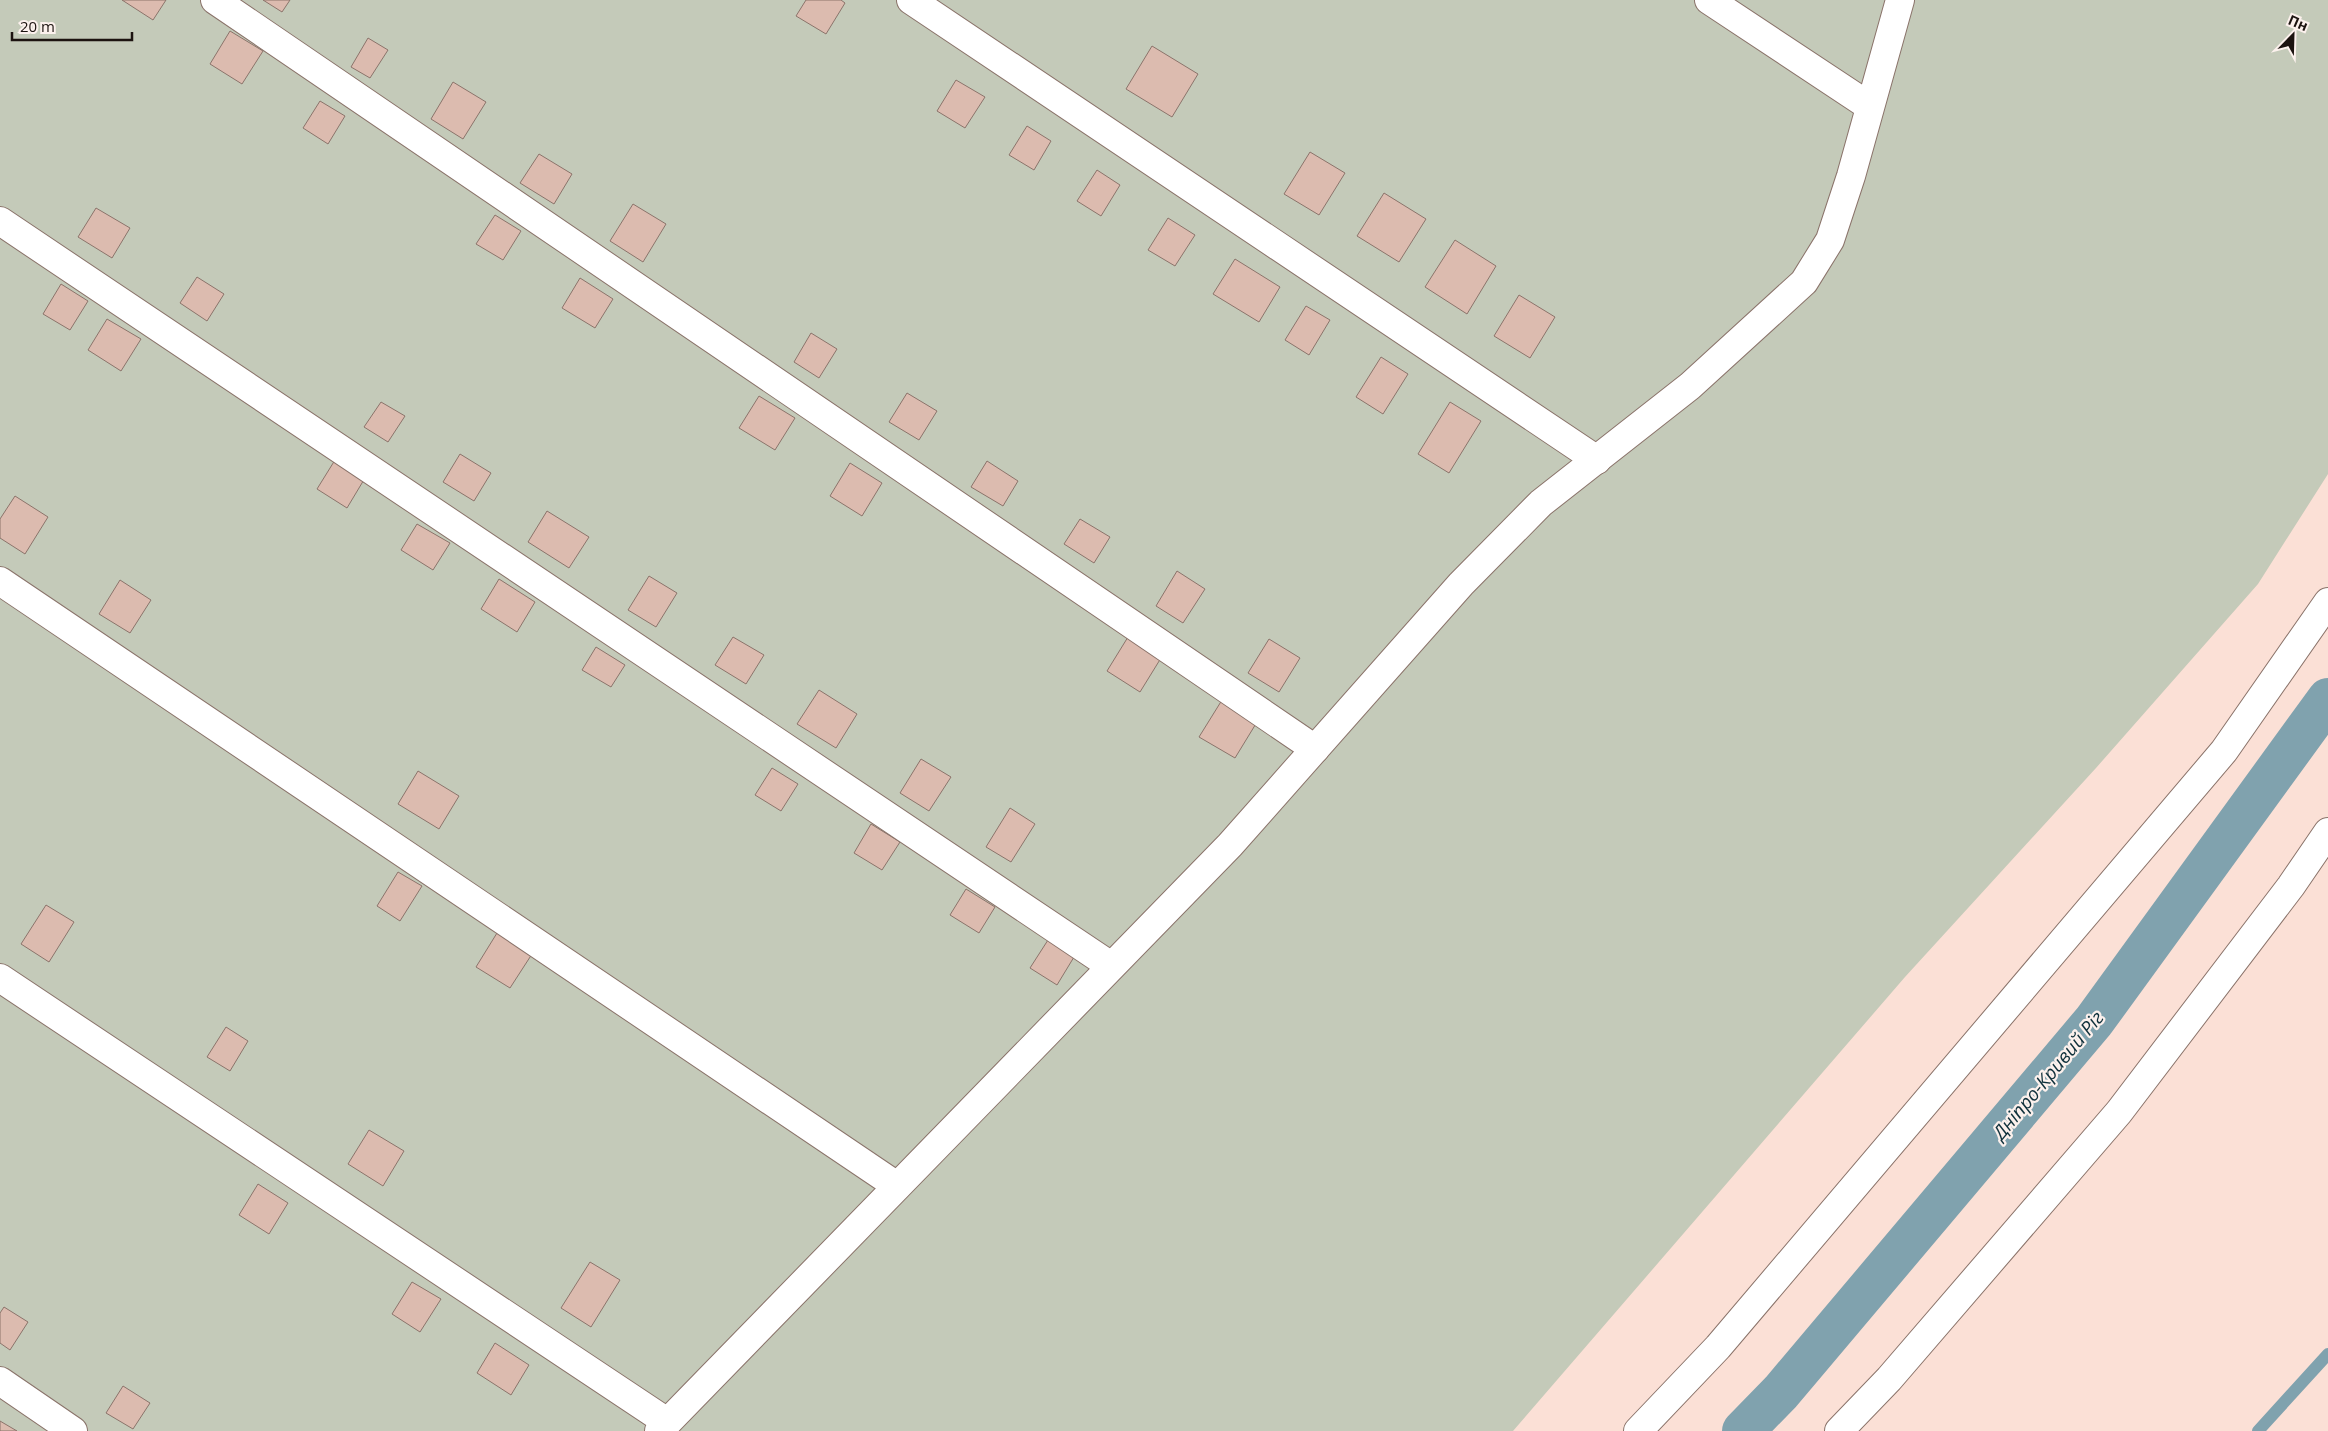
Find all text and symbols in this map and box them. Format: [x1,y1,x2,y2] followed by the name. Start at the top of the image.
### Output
[12,10,132,42] scale bar
[2268,10,2318,60] north arrow
[2285,10,2311,35] text: Пн
[20,16,55,36] text: 20 m
[1985,1005,2110,1146] water label: Дніпро-Кривий Ріг

